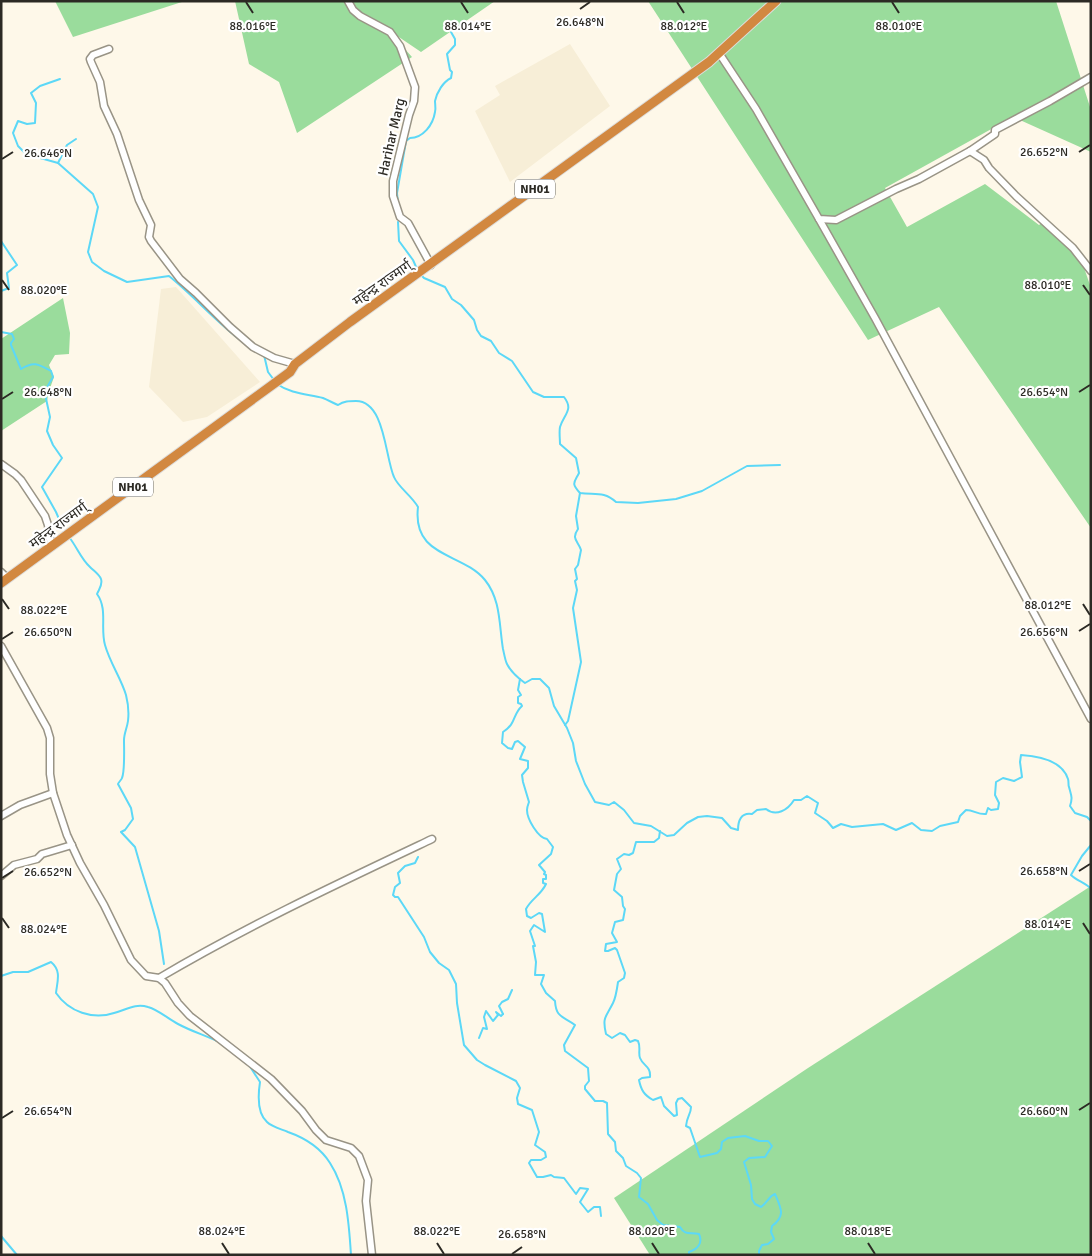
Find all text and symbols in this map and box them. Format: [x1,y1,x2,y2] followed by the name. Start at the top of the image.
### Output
[556,15,604,30] text: 26.648°N
[230,19,277,34] text: 88.016°E
[445,19,492,34] text: 88.014°E
[661,19,708,34] text: 88.012°E
[876,19,923,34] text: 88.010°E
[374,96,409,178] street label: Harihar Marg
[1020,145,1068,160] text: 26.652°N
[24,146,72,161] text: 26.646°N
[515,180,555,198] road number: NH01
[349,255,417,311] street label: महेन्द्र राज्मार्ग्
[1025,278,1072,293] text: 88.010°E
[21,283,68,298] text: 88.020°E
[24,385,72,400] text: 26.648°N
[1020,385,1068,400] text: 26.654°N
[113,478,153,497] road number: NH01
[25,497,93,553] street label: महेन्द्र राज्मार्ग्
[1025,598,1072,613] text: 88.012°E
[21,603,68,618] text: 88.022°E
[24,625,72,640] text: 26.650°N
[1020,625,1068,640] text: 26.656°N
[1020,864,1068,879] text: 26.658°N
[24,865,72,880] text: 26.652°N
[1025,917,1072,932] text: 88.014°E
[21,922,68,937] text: 88.024°E
[24,1104,72,1119] text: 26.654°N
[1020,1104,1068,1119] text: 26.660°N
[199,1224,246,1239] text: 88.024°E
[414,1224,461,1239] text: 88.022°E
[629,1224,676,1239] text: 88.020°E
[845,1224,892,1239] text: 88.018°E
[498,1227,546,1242] text: 26.658°N

